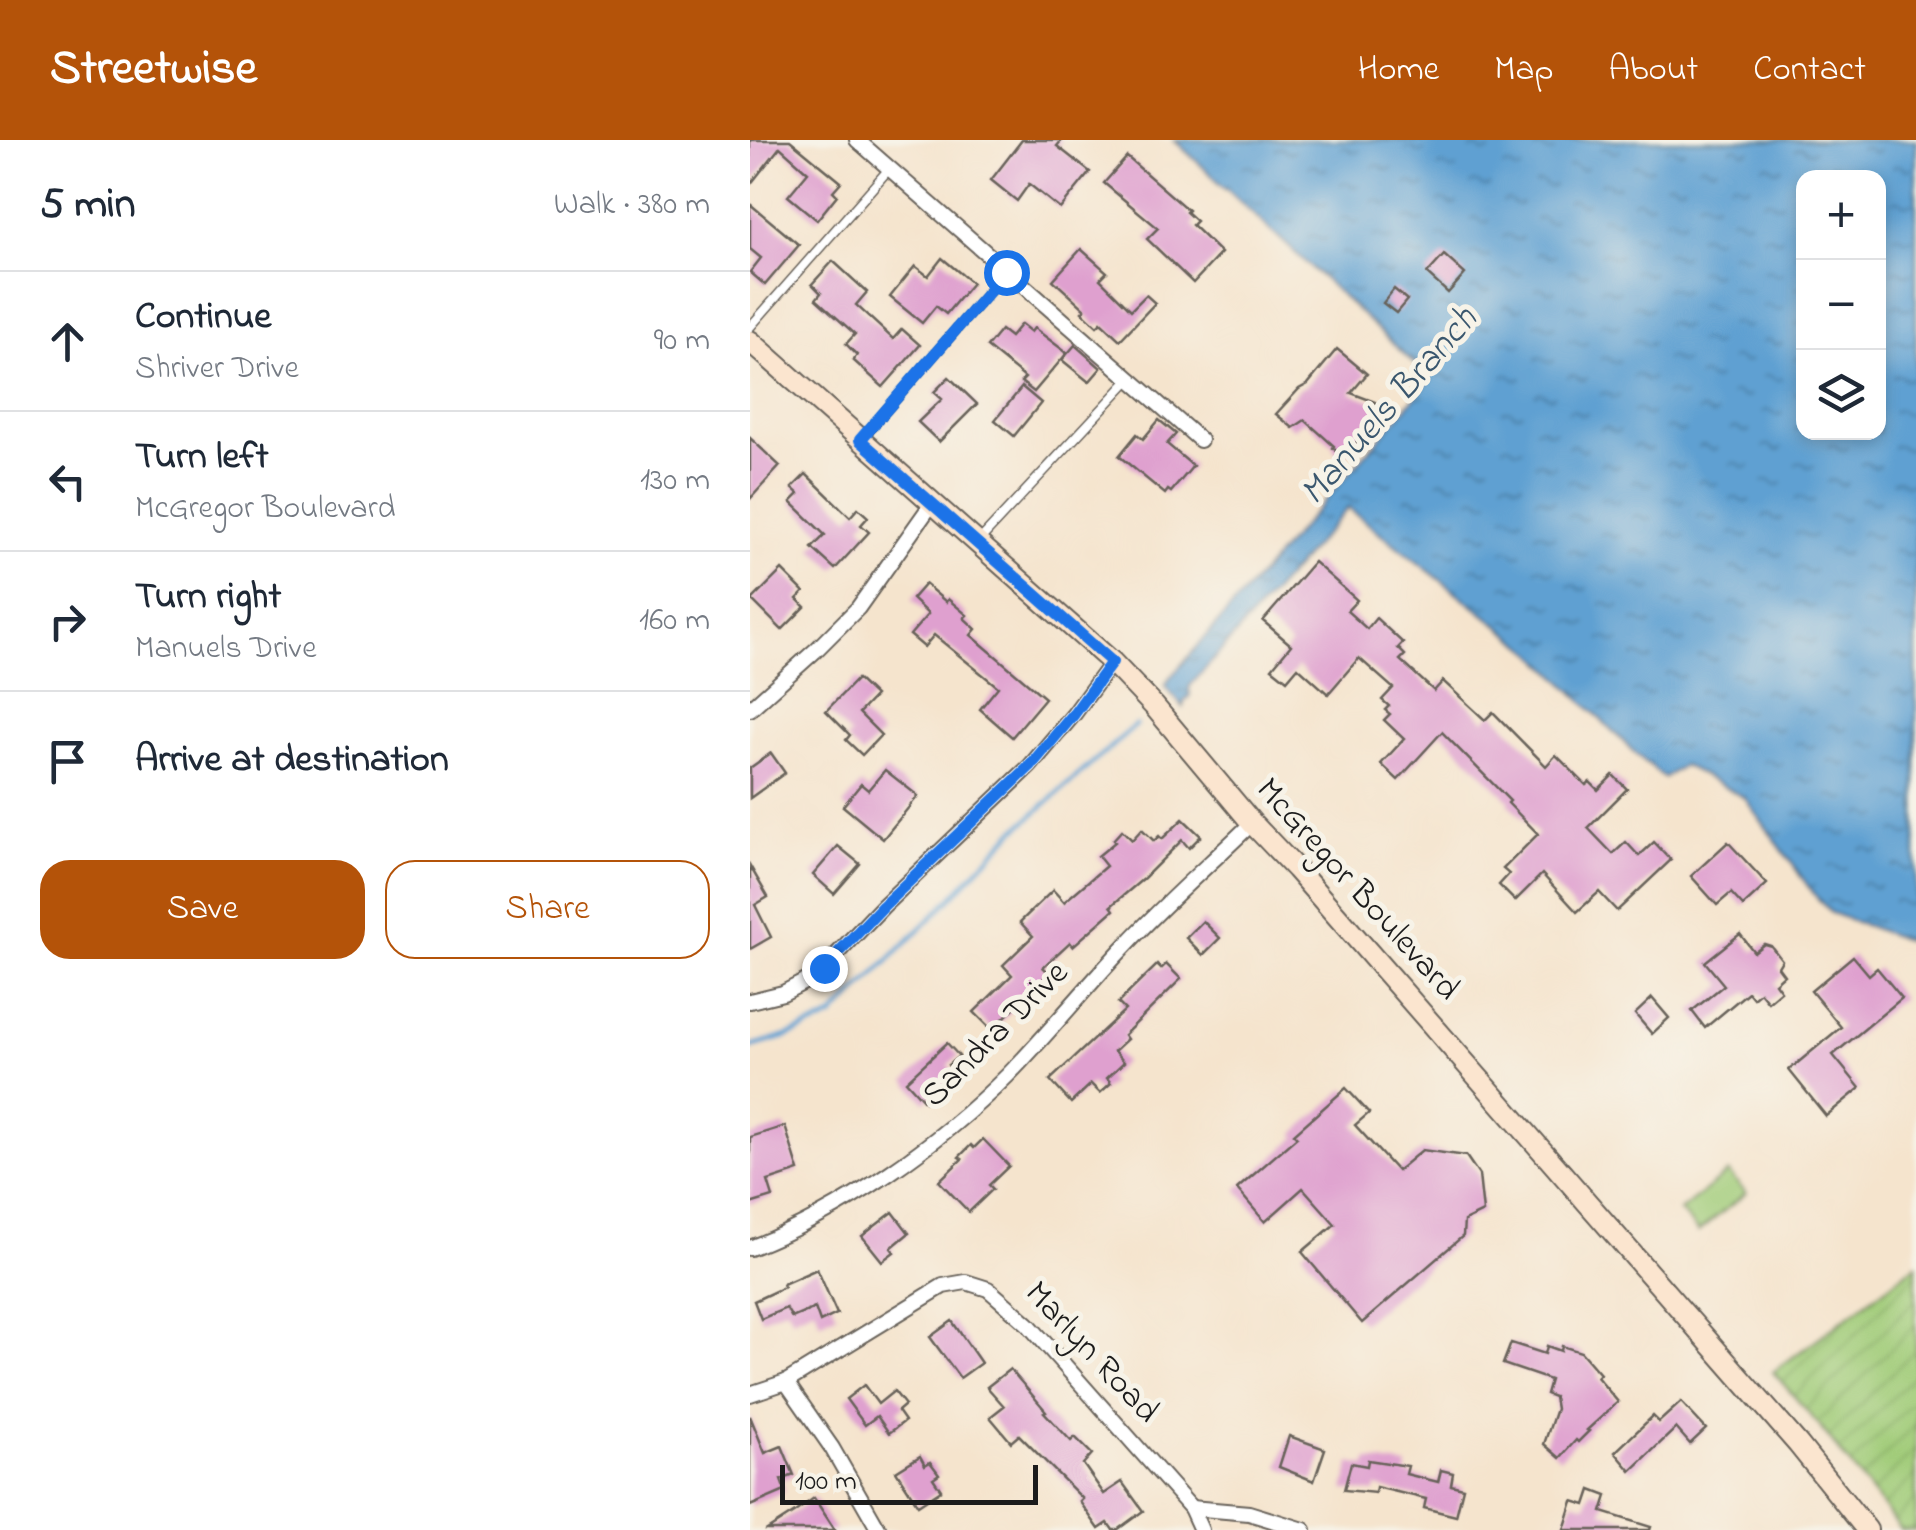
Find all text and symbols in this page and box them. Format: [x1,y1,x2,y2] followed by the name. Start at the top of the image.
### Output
[50,35,257,105] text: Streetwise
[1358,45,1439,96] text: Home
[1494,45,1553,96] text: Map
[1608,45,1698,96] text: About
[1753,45,1866,96] text: Contact
[1796,170,1886,440] map controls
[1796,170,1886,260] button: +
[40,175,135,236] text: 5 min
[554,182,710,229] text: Walk · 380 m
[984,250,1030,296] route start
[1796,260,1886,350] button: −
[135,290,271,346] text: Continue
[1288,294,1493,519] water label: Manuels Branch
[40,314,95,369] icon: ahead
[654,318,710,365] text: 90 m
[135,346,299,393] text: Shriver Drive
[1796,350,1886,440] button: layers
[135,430,268,486] text: Turn left
[40,454,95,509] icon: left
[640,458,710,505] text: 130 m
[135,486,396,533] text: McGregor Boulevard
[135,570,281,626] text: Turn right
[40,594,95,649] icon: right
[639,598,710,645] text: 160 m
[135,626,317,673] text: Manuels Drive
[135,733,449,789] text: Arrive at destination
[40,734,95,789] icon: arrive
[1243,767,1471,1013] street label: McGregor Boulevard
[40,860,365,959] button: Save
[385,860,710,959] button: Share
[802,946,848,992] route end
[911,950,1081,1120] street label: Sandra Drive
[1011,1270,1171,1436] street label: Marlyn Road
[780,1460,1038,1504] scale bar
[795,1462,857,1503] text: 100 m

